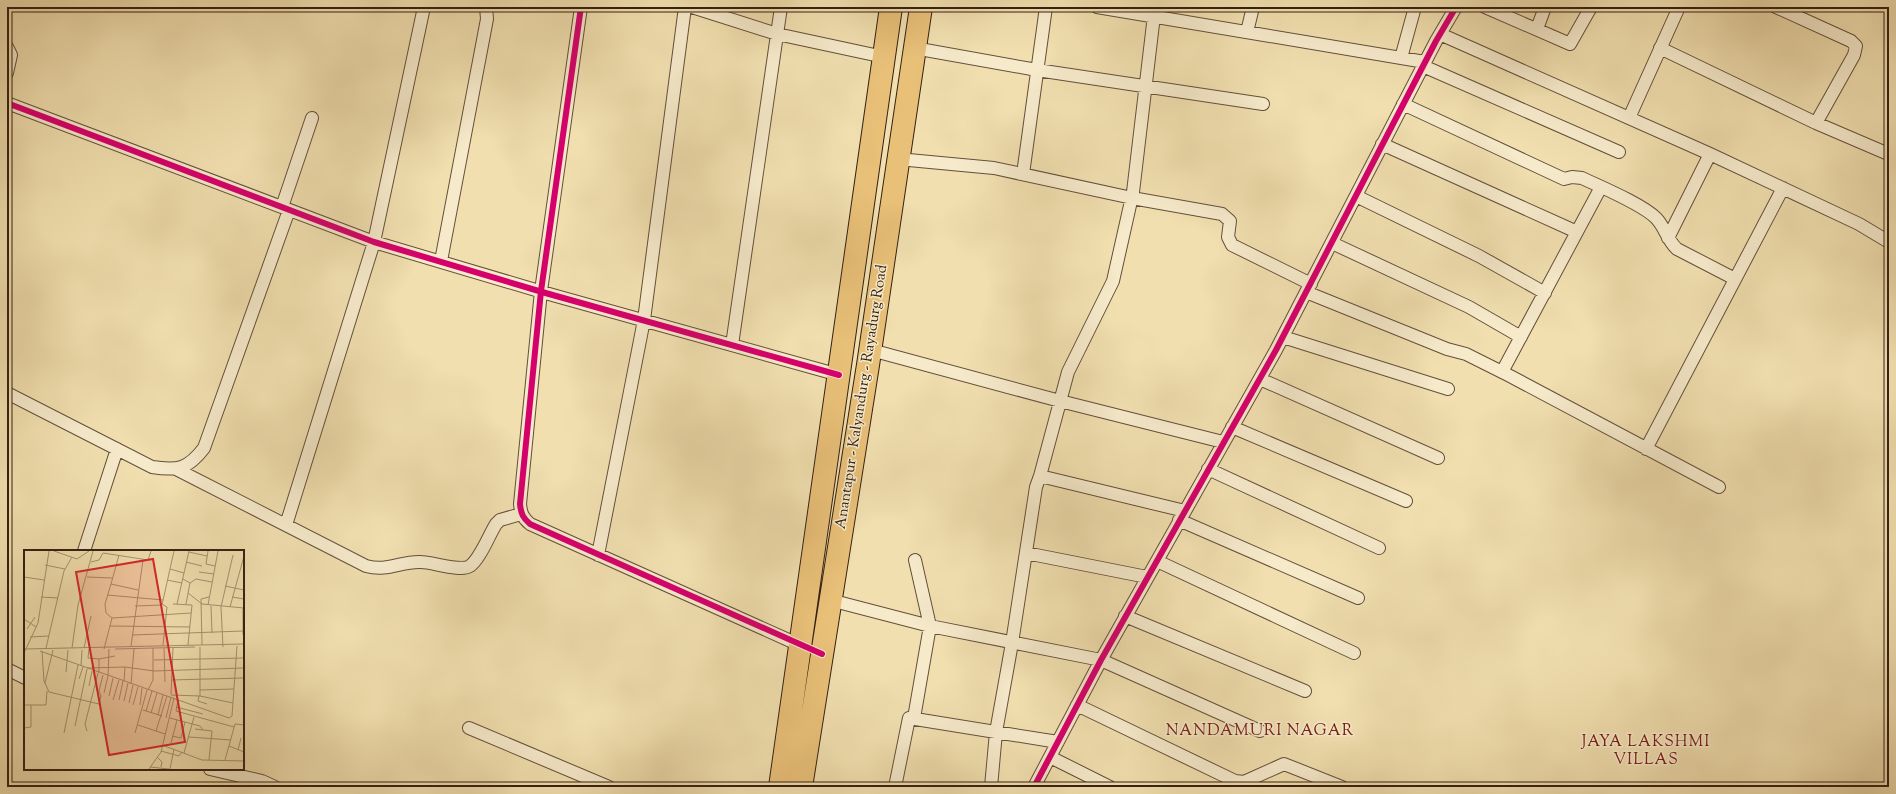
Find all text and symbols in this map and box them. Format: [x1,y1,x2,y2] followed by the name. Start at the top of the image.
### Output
[831,263,893,531] street label: Anantapur - Kalyandurg - Rayadurg Road
[24,550,244,770] inset map
[1166,720,1354,743] district label: NANDAMURI NAGAR
[1581,731,1710,772] district label: JAYA LAKSHMI VILLAS

